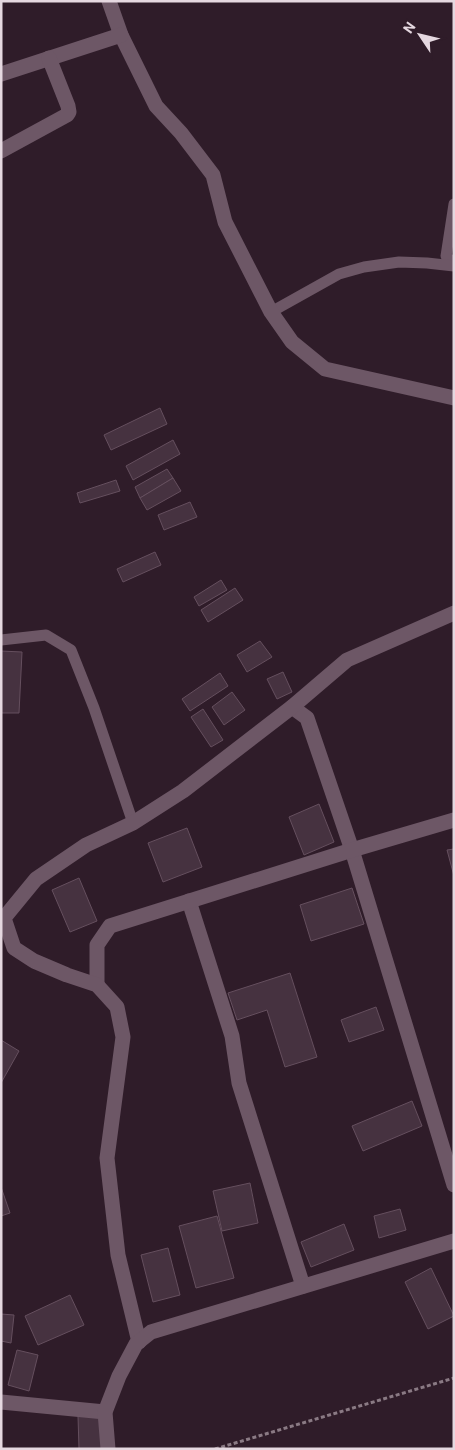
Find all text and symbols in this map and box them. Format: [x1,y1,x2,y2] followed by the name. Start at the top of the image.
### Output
[395,10,445,60] north arrow
[400,19,419,36] text: N

